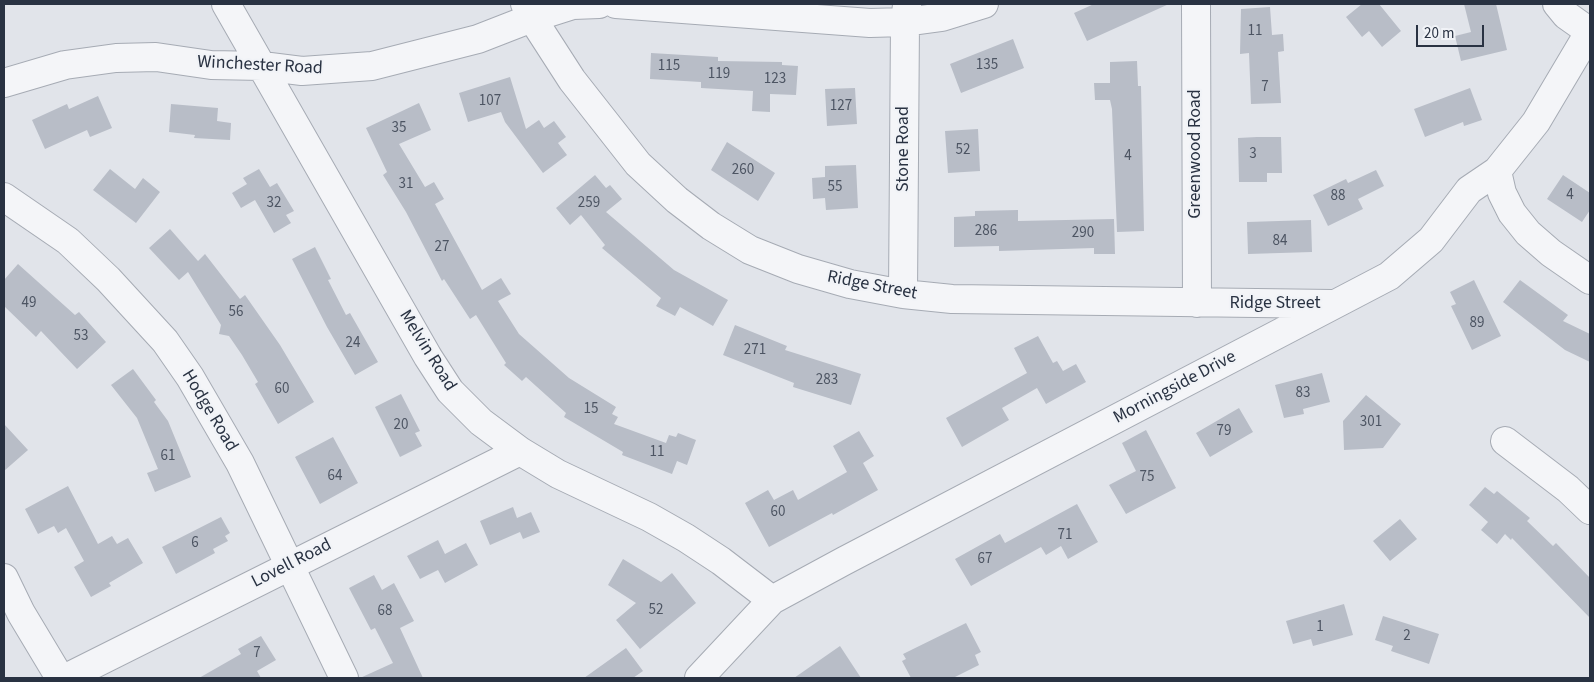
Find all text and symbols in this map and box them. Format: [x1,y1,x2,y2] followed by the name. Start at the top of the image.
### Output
[1419,15,1486,47] scale bar
[1248,23,1262,41] house number: 11
[1424,23,1454,44] text: 20 m
[197,52,323,80] street label: Winchester Road
[976,57,998,75] house number: 135
[658,58,680,76] house number: 115
[708,66,730,84] house number: 119
[764,71,786,89] house number: 123
[1261,79,1269,97] house number: 7
[1185,89,1207,219] street label: Greenwood Road
[479,93,501,111] house number: 107
[830,98,852,116] house number: 127
[893,106,915,192] street label: Stone Road
[392,120,406,138] house number: 35
[956,142,970,160] house number: 52
[1249,146,1257,164] house number: 3
[1124,148,1132,166] house number: 4
[732,162,754,180] house number: 260
[399,176,413,194] house number: 31
[828,179,842,197] house number: 55
[1566,187,1574,205] house number: 4
[1331,188,1345,206] house number: 88
[267,195,281,213] house number: 32
[578,195,600,213] house number: 259
[975,223,997,241] house number: 286
[1072,225,1094,243] house number: 290
[1273,233,1287,251] house number: 84
[435,239,449,257] house number: 27
[825,267,919,305] street label: Ridge Street
[1229,293,1321,315] street label: Ridge Street
[22,295,36,313] house number: 49
[229,304,243,322] house number: 56
[394,306,460,396] street label: Melvin Road
[1470,315,1484,333] house number: 89
[74,328,88,346] house number: 53
[346,335,360,353] house number: 24
[744,342,766,360] house number: 271
[1110,347,1240,429] street label: Morningside Drive
[176,366,242,456] street label: Hodge Road
[816,372,838,390] house number: 283
[275,381,289,399] house number: 60
[1296,385,1310,403] house number: 83
[584,401,598,419] house number: 15
[1360,414,1382,432] house number: 301
[394,417,408,435] house number: 20
[1217,423,1231,441] house number: 79
[650,444,664,462] house number: 11
[161,448,175,466] house number: 61
[328,468,342,486] house number: 64
[1140,469,1154,487] house number: 75
[771,504,785,522] house number: 60
[1058,527,1072,545] house number: 71
[191,535,199,553] house number: 6
[248,535,336,593] street label: Lovell Road
[978,551,992,569] house number: 67
[649,602,663,620] house number: 52
[378,603,392,621] house number: 68
[1316,619,1324,637] house number: 1
[1403,628,1411,646] house number: 2
[253,645,261,663] house number: 7

